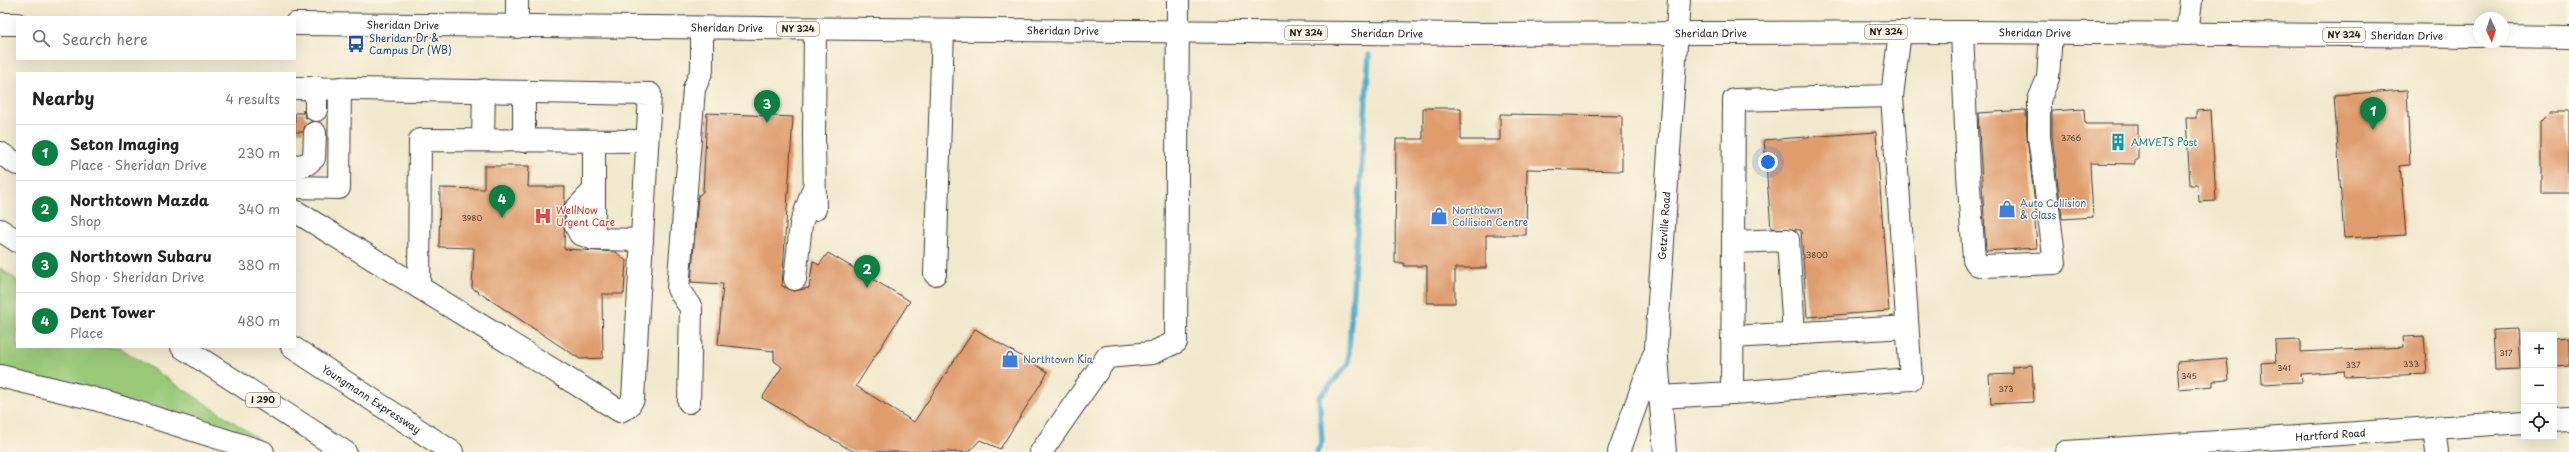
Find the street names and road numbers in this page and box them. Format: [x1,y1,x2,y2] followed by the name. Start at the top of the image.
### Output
[367,17,439,32] street label: Sheridan Drive
[691,19,763,35] street label: Sheridan Drive
[777,22,819,36] road number: NY 324
[1027,22,1099,38] street label: Sheridan Drive
[1999,24,2071,40] street label: Sheridan Drive
[1351,25,1423,41] street label: Sheridan Drive
[1675,25,1747,40] street label: Sheridan Drive
[1865,25,1907,39] road number: NY 324
[1285,26,1327,40] road number: NY 324
[2371,27,2443,43] street label: Sheridan Drive
[2323,28,2365,42] road number: NY 324
[1654,191,1673,260] street label: Getzville Road
[319,361,424,437] street label: Youngmann Expressway
[246,393,280,407] road number: I 290
[2295,424,2366,444] street label: Hartford Road

